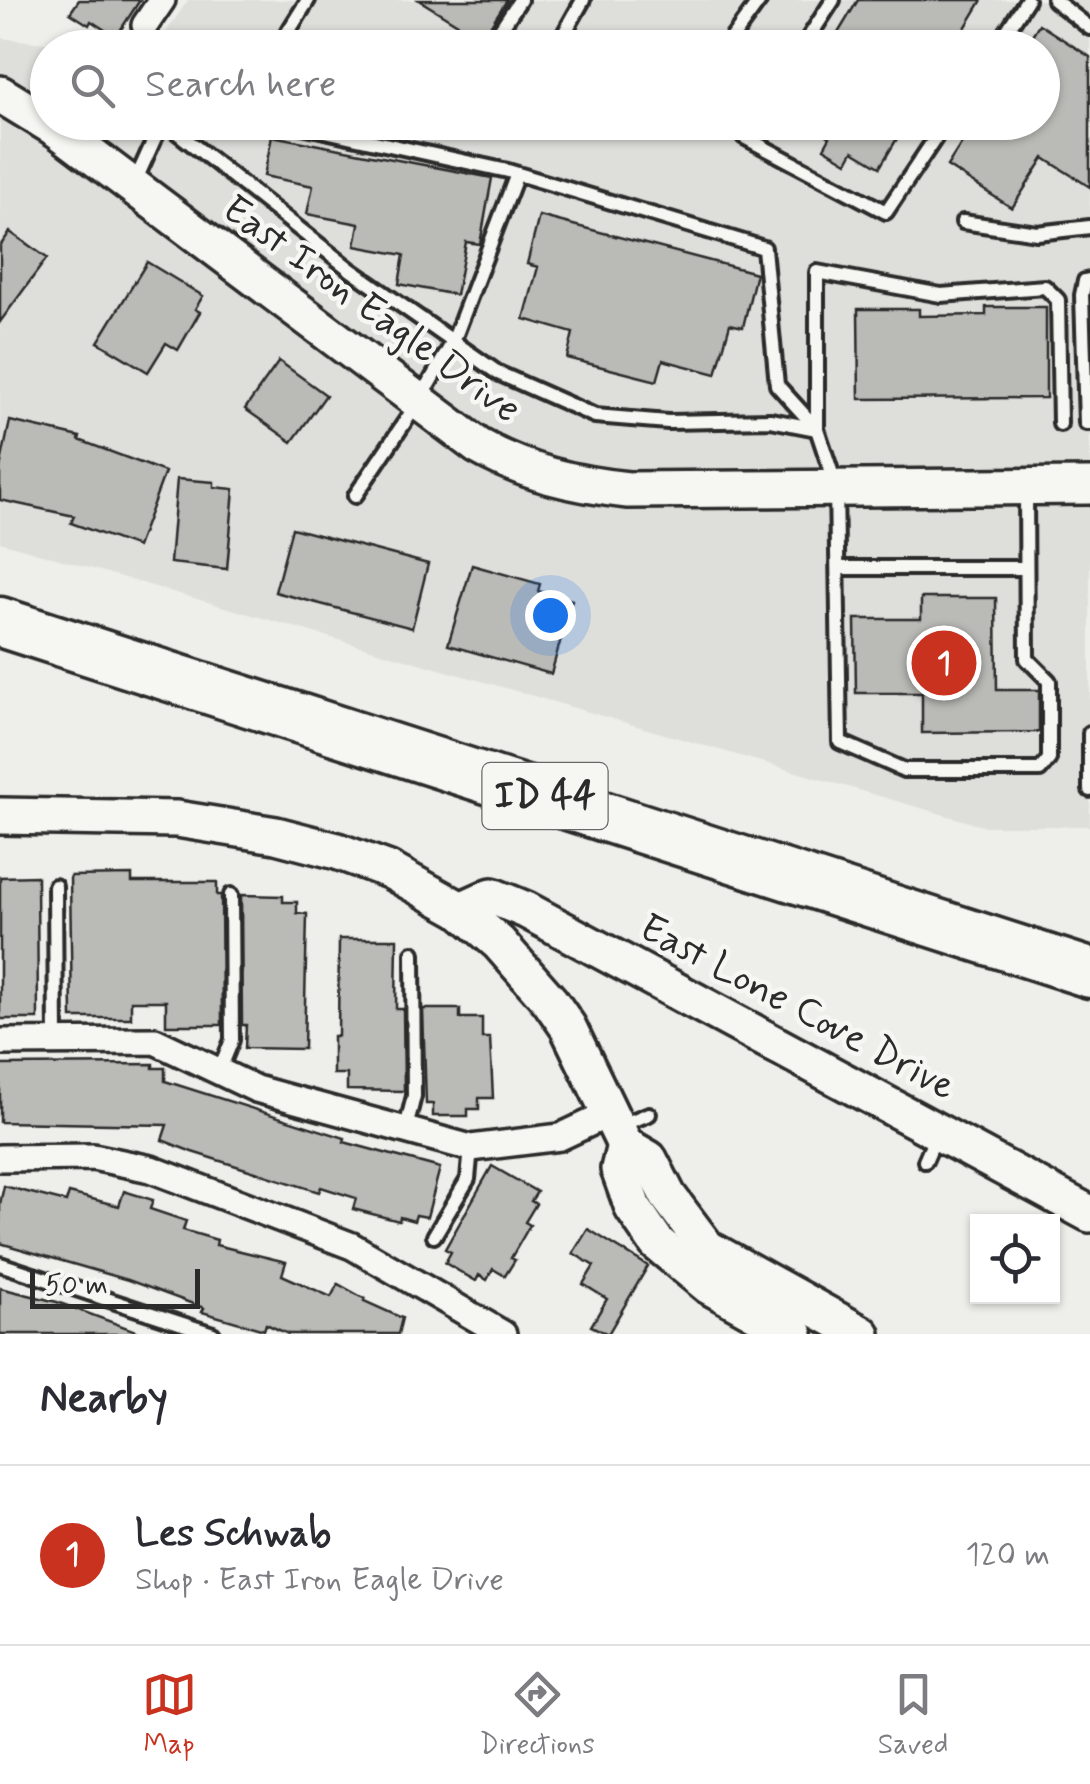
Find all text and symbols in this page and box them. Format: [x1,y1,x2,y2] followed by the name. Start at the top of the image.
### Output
[30,30,1060,140] search box
[65,58,120,113] icon: search
[145,61,336,110] text: Search here
[211,184,531,436] street label: East Iron Eagle Drive
[525,590,576,641] your location
[912,626,976,700] pin: 1
[482,763,608,829] road number: ID 44
[630,903,964,1113] street label: East Lone Cove Drive
[970,1214,1060,1304] map controls
[970,1214,1060,1304] button: locate
[30,1264,200,1308] scale bar
[45,1268,108,1305] text: 50 m
[40,1372,168,1427] text: Nearby
[135,1510,331,1559] text: Les Schwab
[65,1534,80,1576] text: 1
[965,1534,1050,1576] text: 120 m
[135,1559,504,1601] text: Shop · East Iron Eagle Drive
[142,1667,197,1764] tab: Map
[480,1667,595,1764] tab: Directions
[878,1667,948,1764] tab: Saved

